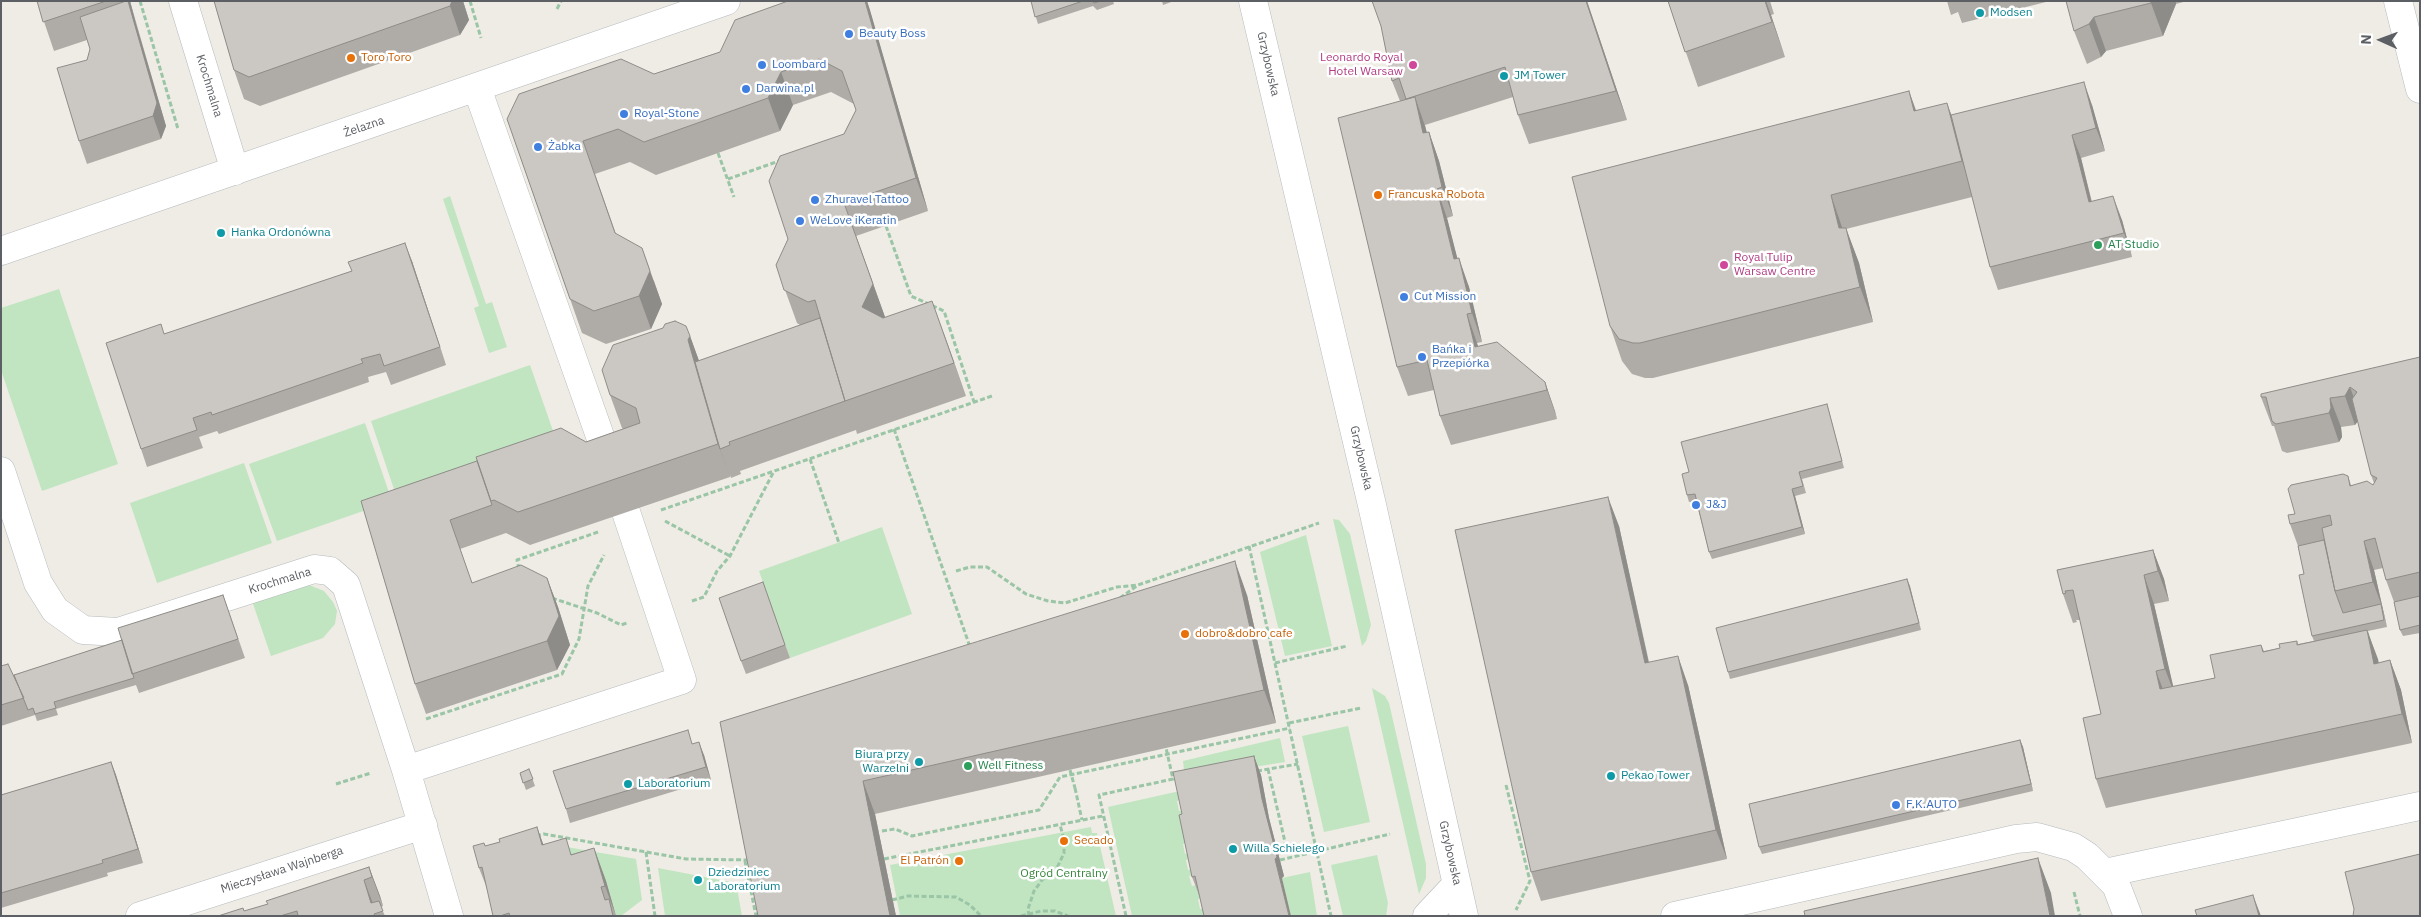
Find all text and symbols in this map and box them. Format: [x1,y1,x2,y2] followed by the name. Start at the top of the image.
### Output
[1990,6,2033,20] place label: Modsen
[1974,7,1986,19] marker: Modsen
[2356,15,2406,65] north arrow
[859,27,926,41] place label: Beauty Boss
[843,28,855,40] marker: Beauty Boss
[1254,30,1282,98] street label: Grzybowska
[2357,34,2375,45] text: N
[361,51,412,65] place label: Toro Toro
[1320,51,1403,79] place label: Leonardo Royal Hotel Warsaw
[345,52,357,64] marker: Toro Toro
[193,53,225,119] street label: Krochmalna
[772,58,826,72] place label: Loombard
[756,59,768,71] marker: Loombard
[1407,59,1419,71] marker: Leonardo Royal Hotel Warsaw
[1514,69,1566,83] place label: JM Tower
[1498,70,1510,82] marker: JM Tower
[756,82,814,96] place label: Darwina.pl
[740,83,752,95] marker: Darwina.pl
[634,107,699,121] place label: Royal-Stone
[618,108,630,120] marker: Royal-Stone
[342,113,386,141] street label: Żelazna
[548,140,581,154] place label: Żabka
[532,141,544,153] marker: Żabka
[1388,188,1485,202] place label: Francuska Robota
[1372,189,1384,201] marker: Francuska Robota
[825,193,909,207] place label: Zhuravel Tattoo
[809,194,821,206] marker: Zhuravel Tattoo
[810,214,897,228] place label: WeLove iKeratin
[794,215,806,227] marker: WeLove iKeratin
[231,226,331,240] place label: Hanka Ordonówna
[215,227,227,239] marker: Hanka Ordonówna
[2108,238,2159,252] place label: AT Studio
[2092,239,2104,251] marker: AT Studio
[1734,251,1816,279] place label: Royal Tulip Warsaw Centre
[1718,259,1730,271] marker: Royal Tulip Warsaw Centre
[1414,290,1476,304] place label: Cut Mission
[1398,291,1410,303] marker: Cut Mission
[1432,343,1489,371] place label: Bańka i Przepiórka
[1416,351,1428,363] marker: Bańka i Przepiórka
[1347,424,1375,492] street label: Grzybowska
[1706,498,1727,512] place label: J&J
[1690,499,1702,511] marker: J&J
[247,565,313,597] street label: Krochmalna
[1195,627,1293,641] place label: dobro&dobro cafe
[1179,628,1191,640] marker: dobro&dobro cafe
[855,748,909,776] place label: Biura przy Warzelni
[913,756,925,768] marker: Biura przy Warzelni
[978,759,1043,773] place label: Well Fitness
[962,760,974,772] marker: Well Fitness
[1621,769,1690,783] place label: Pekao Tower
[1605,770,1617,782] marker: Pekao Tower
[638,777,710,791] place label: Laboratorium
[622,778,634,790] marker: Laboratorium
[1906,798,1957,812] place label: F.K.AUTO
[1890,799,1902,811] marker: F.K.AUTO
[1436,819,1464,887] street label: Grzybowska
[1074,834,1114,848] place label: Secado
[1058,835,1070,847] marker: Secado
[1243,842,1325,856] place label: Willa Schielego
[219,843,345,897] street label: Mieczysława Wajnberga
[1227,843,1239,855] marker: Willa Schielego
[900,854,949,868] place label: El Patrón
[953,855,965,867] marker: El Patrón
[708,866,780,894] place label: Dziedziniec Laboratorium
[1020,867,1108,881] park label: Ogród Centralny
[692,874,704,886] marker: Dziedziniec Laboratorium

